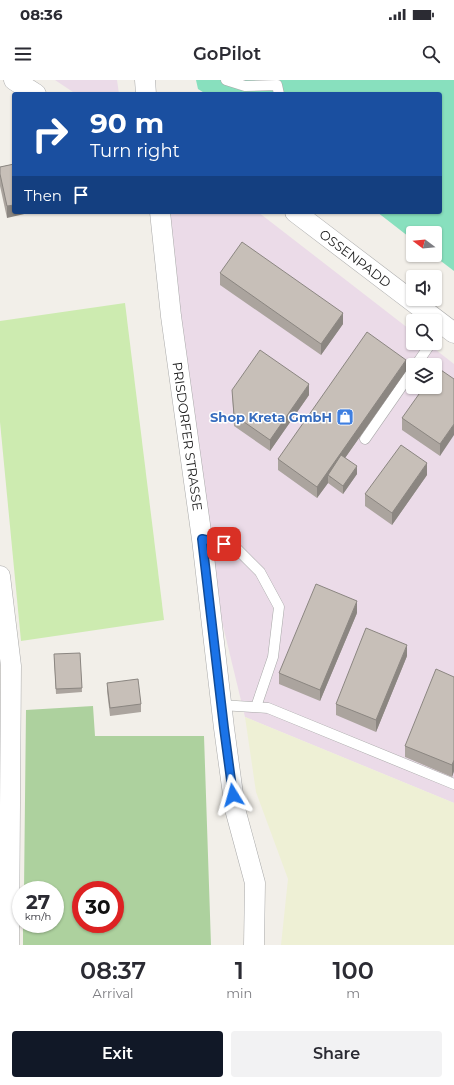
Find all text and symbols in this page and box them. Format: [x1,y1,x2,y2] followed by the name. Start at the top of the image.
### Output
[20,5,62,24] text: 08:36
[12,43,34,65] icon: menu
[193,43,261,65] text: GoPilot
[420,43,442,65] icon: search
[90,106,164,140] text: 90 m
[24,108,76,160] icon: right
[90,140,180,162] text: Turn right
[70,184,92,206] icon: arrive
[24,186,62,205] text: Then
[317,226,395,291] street label: OSSENPADD
[406,226,442,262] north arrow
[406,226,442,394] map controls
[406,270,442,306] button: sound
[406,314,442,350] button: search
[406,358,442,394] button: layers
[169,361,206,512] street label: PRISDORFER STRASSE
[335,407,355,427] shop icon: Shop Kreta GmbH
[210,409,332,425] place label: Shop Kreta GmbH
[207,527,241,561] pin
[213,533,235,555] icon: arrive
[212,774,254,816] position arrow
[72,881,124,933] speed limit sign: 30
[26,890,50,914] text: 27
[25,910,51,923] text: km/h
[80,956,146,985] text: 08:37
[235,956,244,985] text: 1
[332,956,374,985] text: 100
[93,985,134,1001] text: Arrival
[226,985,252,1001] text: min
[346,985,360,1001] text: m
[12,1031,223,1077] button: Exit
[231,1031,442,1077] button: Share

